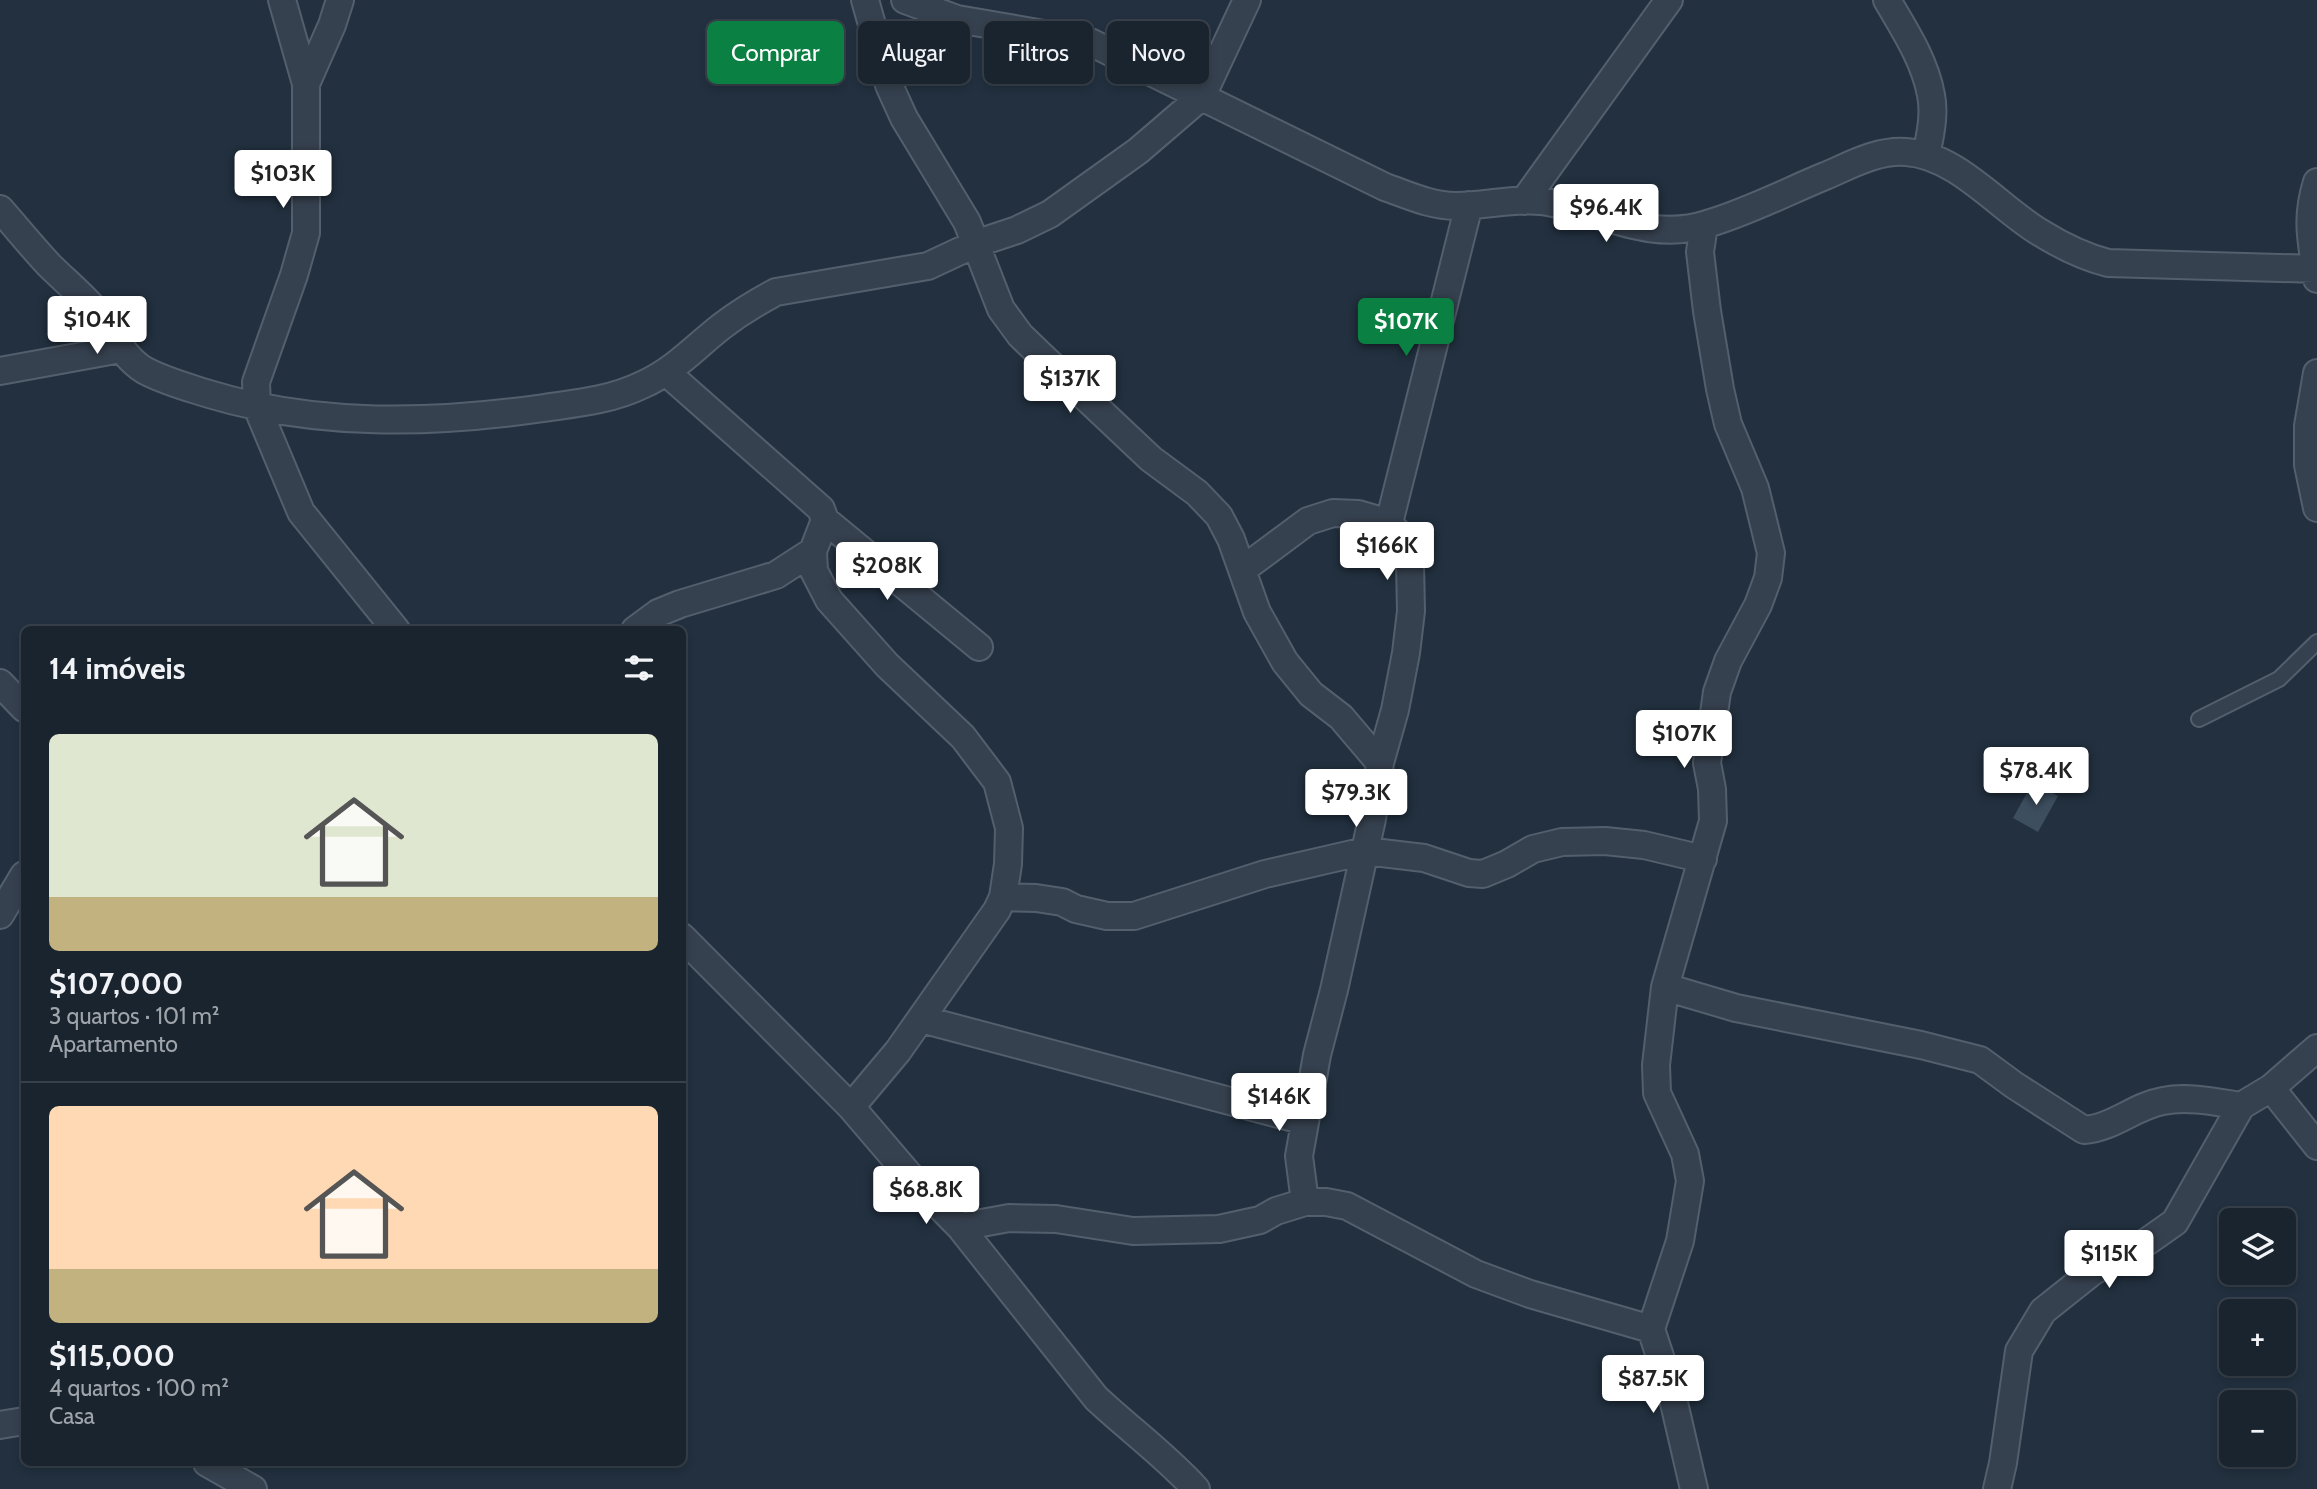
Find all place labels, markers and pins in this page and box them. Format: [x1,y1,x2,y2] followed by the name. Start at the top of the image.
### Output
[234,150,332,210] pin: $103K
[1549,184,1663,244] pin: $96.4K
[48,296,146,356] pin: $104K
[1357,298,1455,358] pin: $107K
[1021,356,1119,415] pin: $137K
[1338,522,1436,582] pin: $166K
[838,542,936,602] pin: $208K
[1635,710,1733,770] pin: $107K
[1979,748,2093,807] pin: $78.4K
[1299,770,1413,829] pin: $79.3K
[1230,1074,1328,1133] pin: $146K
[869,1166,983,1226] pin: $68.8K
[2060,1230,2158,1290] pin: $115K
[1596,1356,1710,1415] pin: $87.5K

